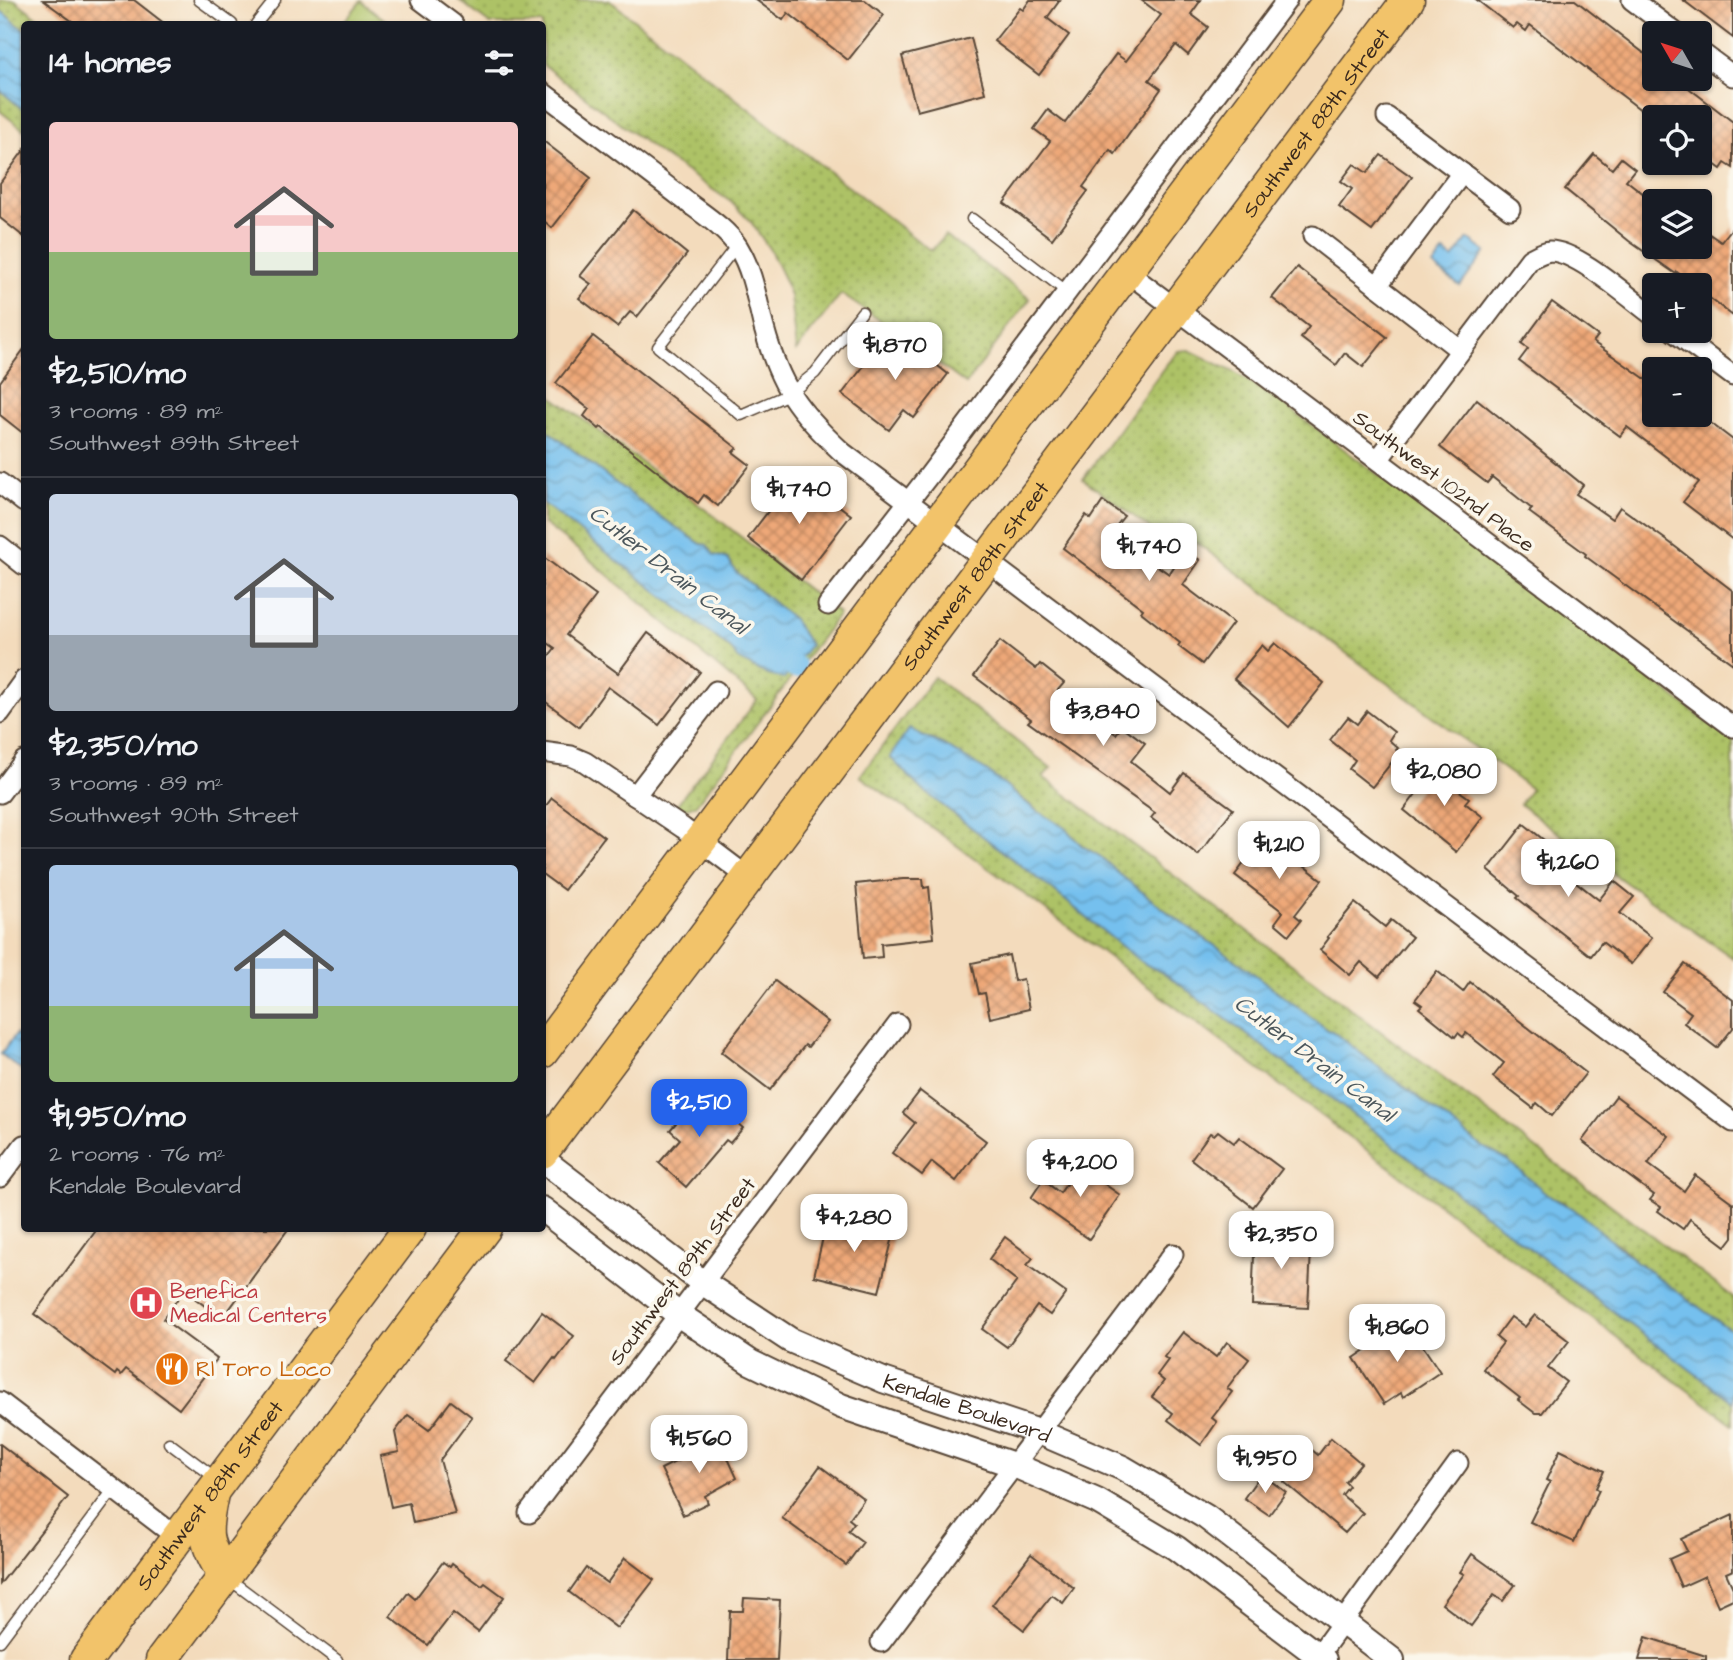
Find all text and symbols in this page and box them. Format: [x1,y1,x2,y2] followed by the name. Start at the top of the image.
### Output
[1642,21,1712,91] north arrow
[1642,21,1712,427] map controls
[1236,22,1397,223] street label: Southwest 88th Street
[49,42,172,84] text: 14 homes
[480,44,518,82] icon: filters
[1642,105,1712,175] button: locate
[221,168,347,294] icon: home
[1642,189,1712,259] button: layers
[1642,273,1712,343] button: +
[838,322,952,382] pin: $1,870
[863,329,927,361] text: $1,870
[49,353,186,395] text: $2,510/mo
[1642,357,1712,427] button: −
[49,395,223,427] text: 3 rooms · 89 m²
[1347,404,1540,559] street label: Southwest 102nd Place
[49,427,299,459] text: Southwest 89th Street
[742,466,856,526] pin: $1,740
[767,473,831,505] text: $1,740
[895,475,1057,677] street label: Southwest 88th Street
[582,498,757,644] water label: Cutler Drain Canal
[1092,524,1206,583] pin: $1,740
[1117,530,1181,562] text: $1,740
[221,540,347,666] icon: home
[1046,688,1160,748] pin: $3,840
[1066,695,1140,727] text: $3,840
[49,725,198,767] text: $2,350/mo
[1387,748,1501,808] pin: $2,080
[1407,755,1481,787] text: $2,080
[49,767,223,799] text: 3 rooms · 89 m²
[49,799,299,831] text: Southwest 90th Street
[1222,822,1336,881] pin: $1,210
[1254,828,1304,860] text: $1,210
[1511,839,1625,899] pin: $1,260
[1537,846,1599,878] text: $1,260
[221,911,347,1037] icon: home
[1227,988,1404,1132] water label: Cutler Drain Canal
[642,1080,756,1139] pin: $2,510
[667,1086,731,1118] text: $2,510
[49,1096,186,1138] text: $1,950/mo
[49,1138,225,1170] text: 2 rooms · 76 m²
[1023,1140,1137,1199] pin: $4,200
[1043,1146,1117,1178] text: $4,200
[49,1170,241,1202] text: Kendale Boulevard
[602,1171,763,1371] street label: Southwest 89th Street
[797,1194,911,1254] pin: $4,280
[816,1201,892,1233] text: $4,280
[1224,1212,1338,1271] pin: $2,350
[1245,1218,1317,1250] text: $2,350
[170,1277,327,1330] place label: Benefica Medical Centers
[127,1284,165,1322] hospital icon: Benefica Medical Centers
[1340,1304,1454,1364] pin: $1,860
[1365,1311,1429,1343] text: $1,860
[153,1350,191,1388] restaurant icon: Rl Toro Loco
[196,1355,331,1384] place label: Rl Toro Loco
[879,1367,1055,1450] street label: Kendale Boulevard
[129,1394,291,1596] street label: Southwest 88th Street
[642,1416,756,1475] pin: $1,560
[666,1422,732,1454] text: $1,560
[1208,1436,1322,1495] pin: $1,950
[1233,1442,1297,1474] text: $1,950

